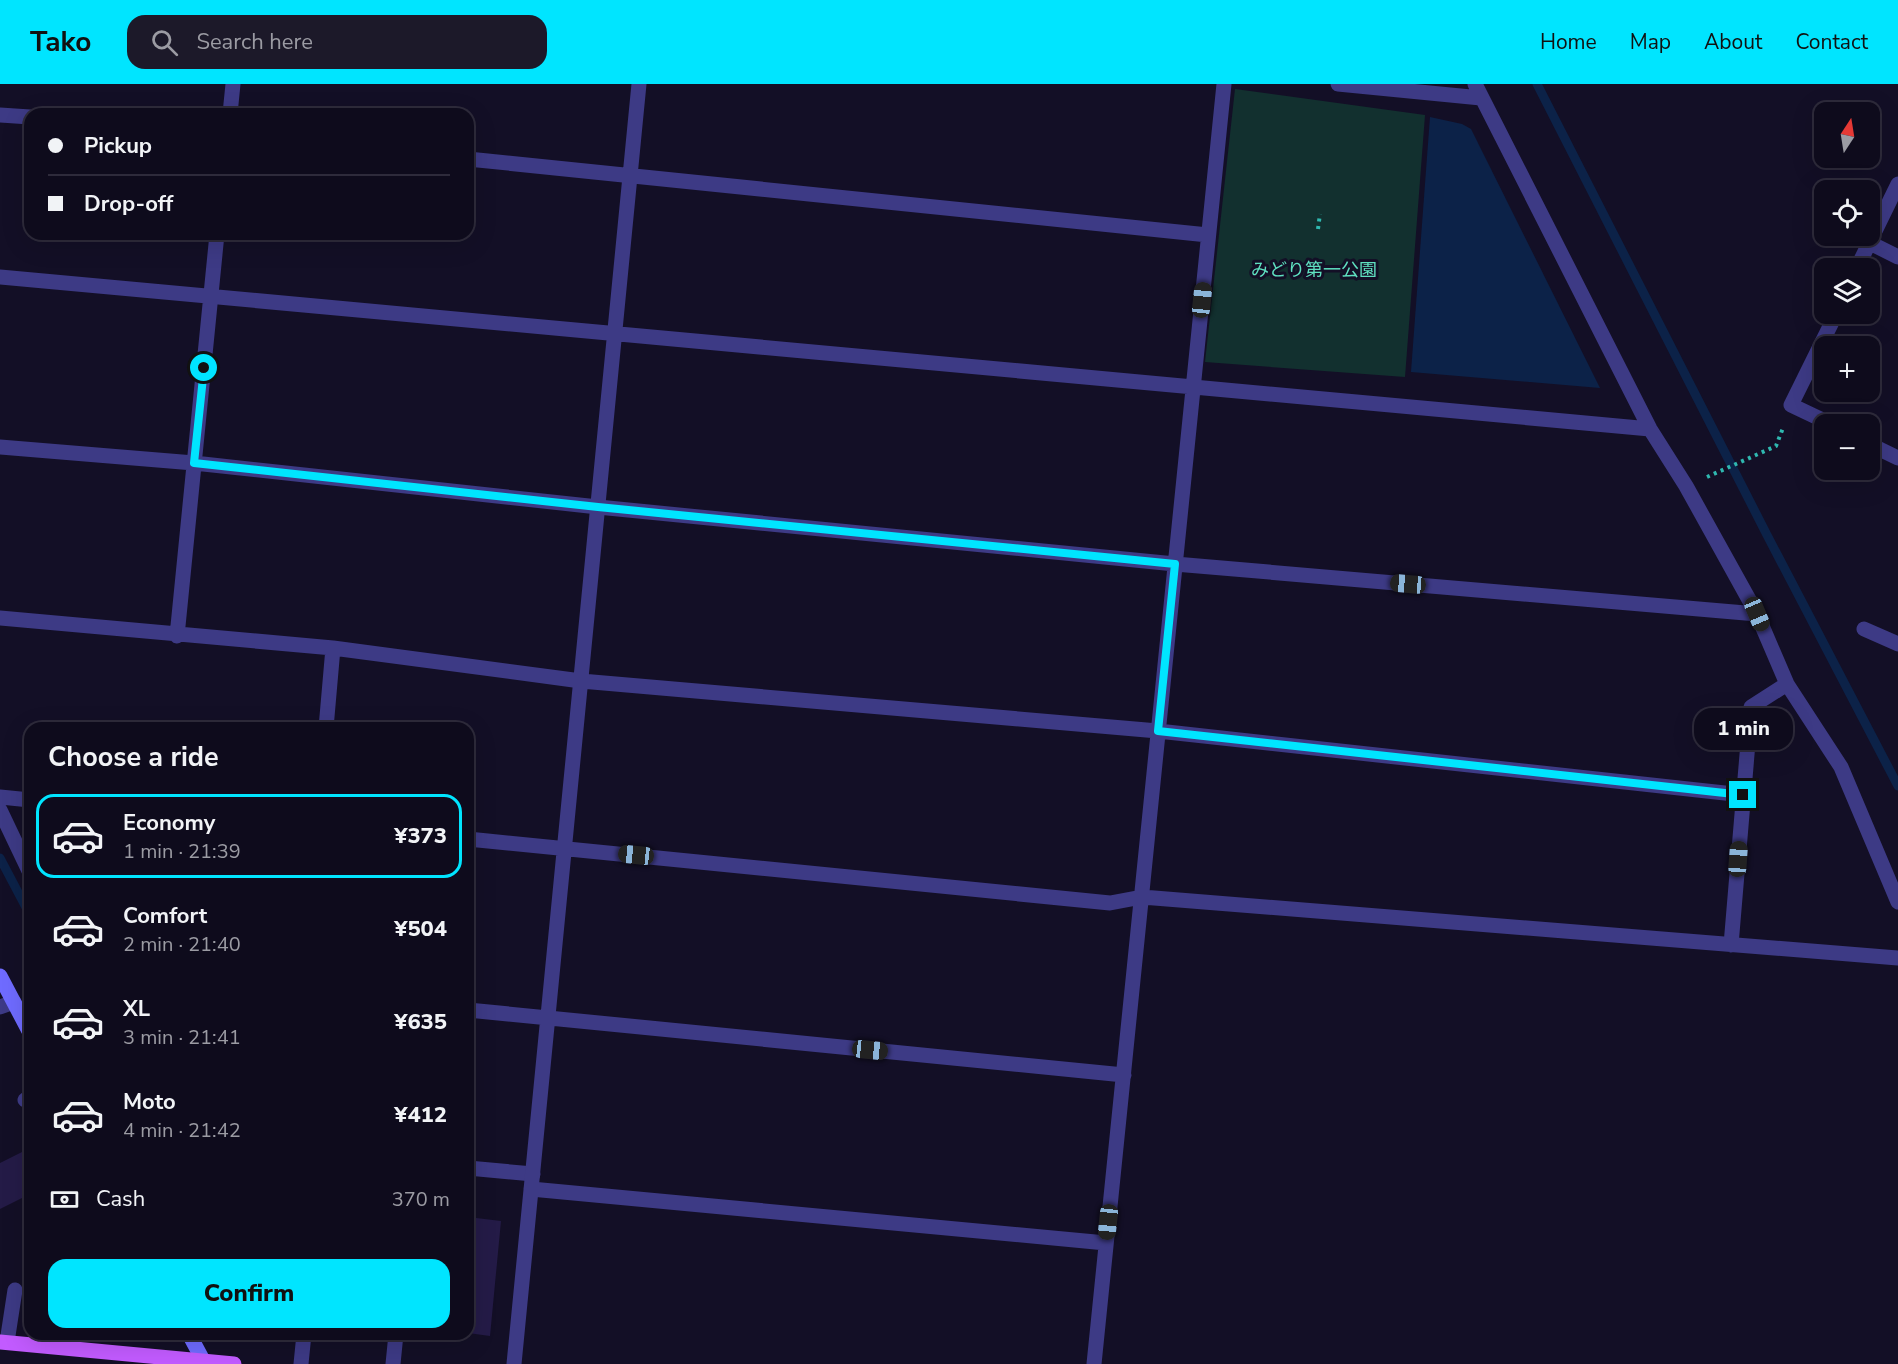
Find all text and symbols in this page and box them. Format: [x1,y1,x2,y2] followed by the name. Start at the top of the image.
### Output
[127,15,547,69] search box
[30,23,91,61] text: Tako
[148,26,181,59] icon: search
[196,27,313,57] text: Search here
[1540,28,1597,56] text: Home
[1630,28,1671,56] text: Map
[1704,28,1762,56] text: About
[1795,28,1868,56] text: Contact
[1814,102,1880,168] north arrow
[1814,102,1880,480] map controls
[84,131,152,161] text: Pickup
[1814,180,1880,246] button: locate
[84,189,173,219] text: Drop-off
[1251,258,1377,282] park label: みどり第一公園
[1814,258,1880,324] button: layers
[1191,281,1213,319] car
[1814,336,1880,402] button: +
[190,354,217,381] route start
[1814,414,1880,480] button: −
[1389,573,1427,595] car
[1742,594,1772,634] car
[1694,708,1792,750] callout: 1 min
[1717,715,1770,742] text: 1 min
[48,739,219,776] text: Choose a ride
[1729,781,1756,808] route end
[123,808,215,838] text: Economy
[51,809,105,863] icon: car
[394,821,447,851] text: ¥373
[123,838,241,865] text: 1 min · 21:39
[1728,840,1748,878] car
[617,844,655,866] car
[123,901,207,931] text: Comfort
[51,902,105,956] icon: car
[394,914,447,944] text: ¥504
[123,931,241,958] text: 2 min · 21:40
[123,994,150,1024] text: XL
[51,995,105,1049] icon: car
[394,1007,447,1037] text: ¥635
[123,1024,241,1051] text: 3 min · 21:41
[851,1039,889,1061] car
[123,1087,176,1117] text: Moto
[51,1088,105,1142] icon: car
[394,1100,447,1130] text: ¥412
[123,1117,241,1144] text: 4 min · 21:42
[48,1183,81,1216] icon: cash
[96,1184,145,1214] text: Cash
[392,1186,450,1213] text: 370 m
[1097,1203,1119,1241] car
[48,1259,450,1328] button: Confirm

